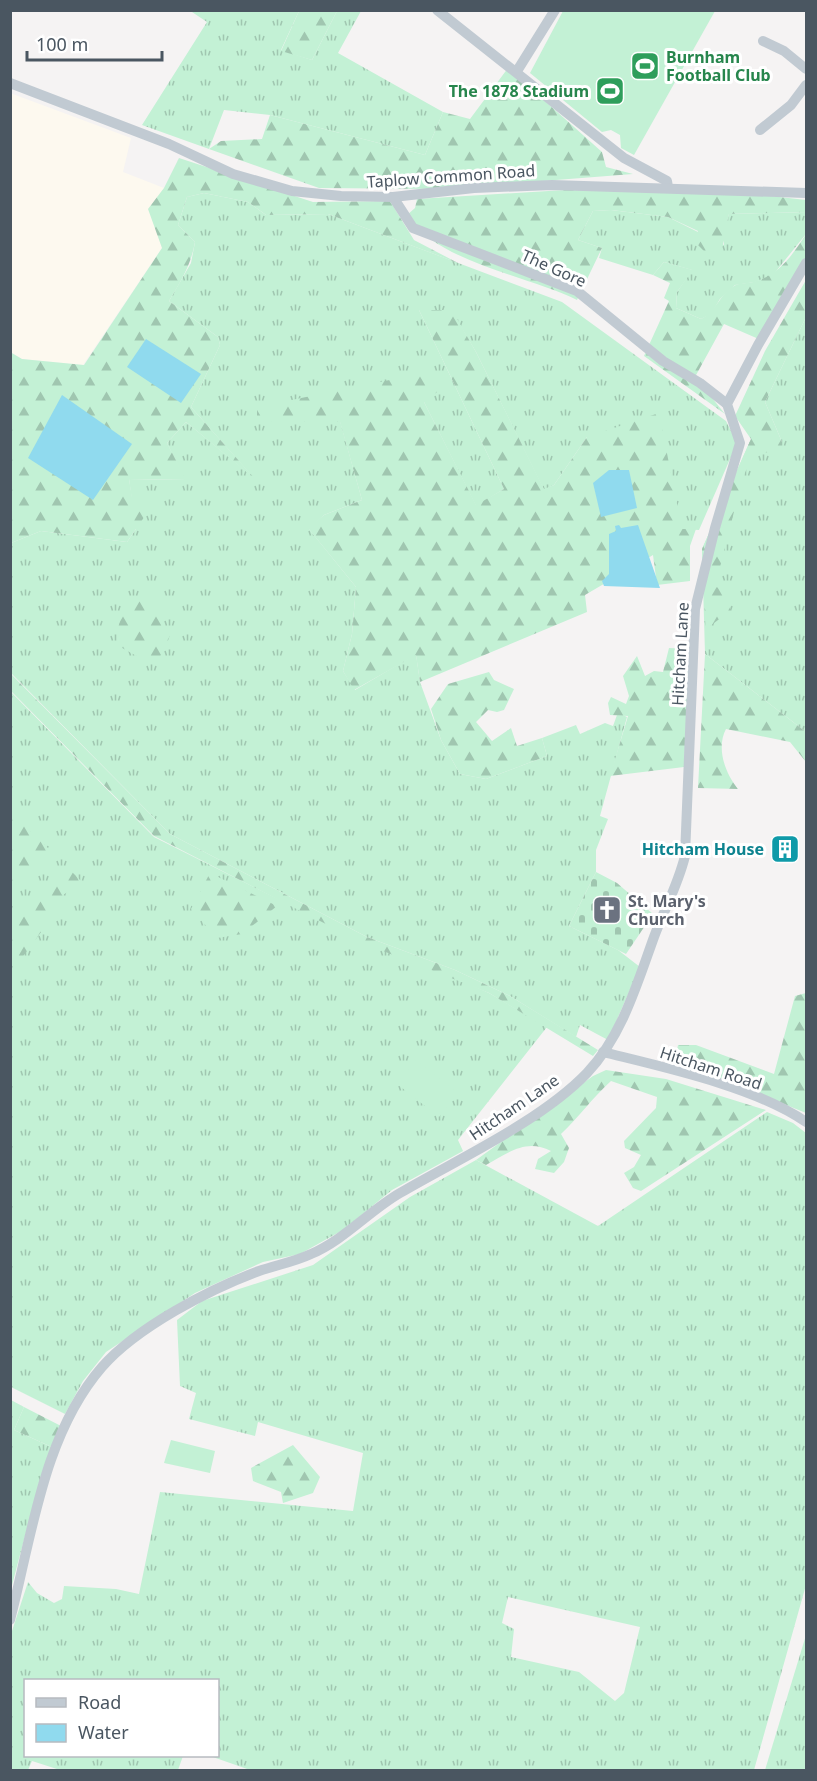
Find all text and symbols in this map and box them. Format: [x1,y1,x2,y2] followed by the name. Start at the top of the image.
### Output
[27,24,162,62] scale bar
[36,32,88,56] text: 100 m
[666,46,771,86] place label: Burnham Football Club
[629,50,661,82] sports icon: Burnham Football Club
[594,75,626,107] sports icon: The 1878 Stadium
[449,80,589,102] place label: The 1878 Stadium
[366,159,536,193] street label: Taplow Common Road
[518,244,590,292] street label: The Gore
[666,602,694,706] street label: Hitcham Lane
[769,833,801,865] building icon: Hitcham House
[642,838,764,860] place label: Hitcham House
[628,890,706,930] place label: St. Mary's Church
[591,894,623,926] church icon: St. Mary's Church
[657,1041,765,1095] street label: Hitcham Road
[465,1069,563,1145] street label: Hitcham Lane
[24,1679,219,1757] legend
[78,1690,121,1714] text: Road
[78,1720,129,1744] text: Water

